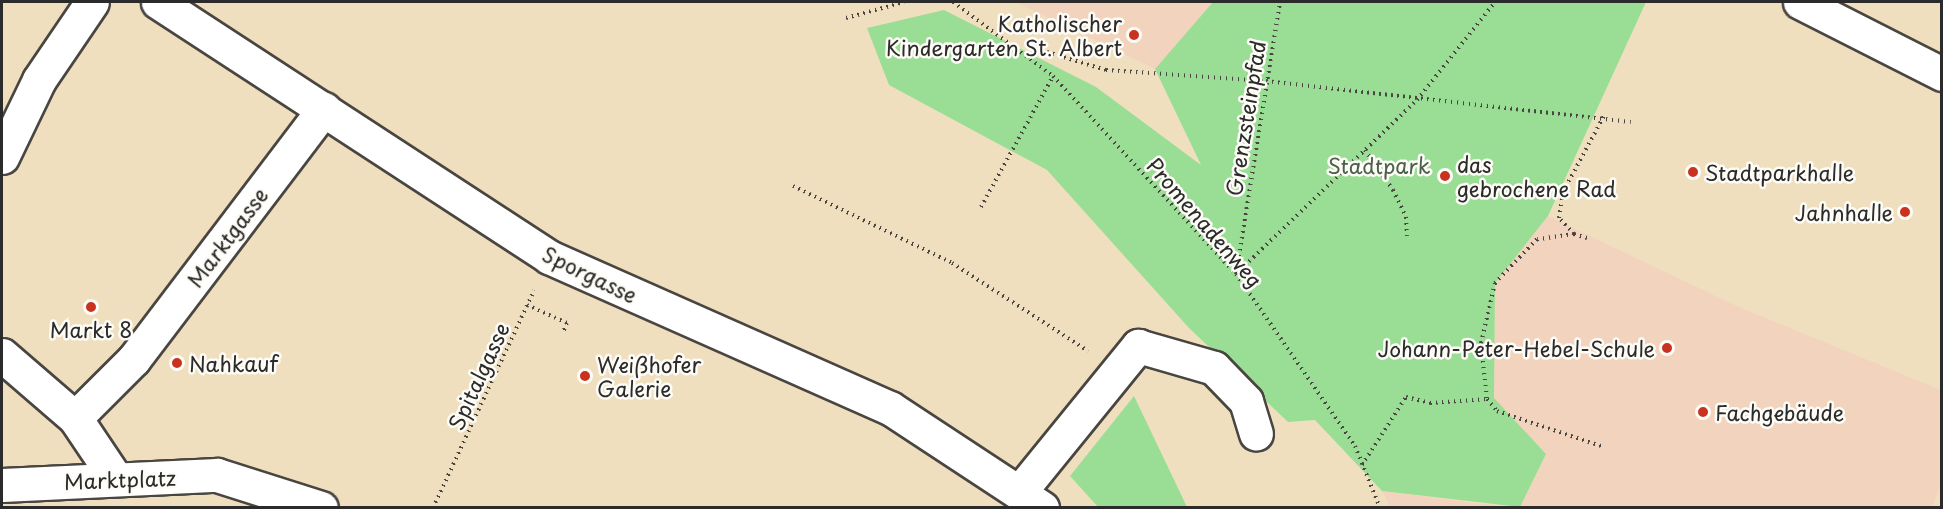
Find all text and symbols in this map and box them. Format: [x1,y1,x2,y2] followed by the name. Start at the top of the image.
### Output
[885,10,1122,60] place label: Katholischer Kindergarten St. Albert
[1127,28,1141,42] marker: Katholischer Kindergarten St. Albert
[1220,38,1270,198] street label: Grenzsteinpfad
[1457,151,1617,201] place label: das gebrochene Rad
[1142,152,1268,292] street label: Promenadenweg
[1328,152,1430,178] park label: Stadtpark
[1705,159,1854,185] place label: Stadtparkhalle
[1686,165,1700,179] marker: Stadtparkhalle
[1438,169,1452,183] marker: das gebrochene Rad
[181,182,273,292] street label: Marktgasse
[1795,199,1893,225] place label: Jahnhalle
[1898,205,1912,219] marker: Jahnhalle
[539,240,641,308] street label: Sporgasse
[84,300,98,314] marker: Markt 8
[49,316,133,342] place label: Markt 8
[442,318,514,434] street label: Spitalgasse
[1378,335,1655,361] place label: Johann-Peter-Hebel-Schule
[1660,341,1674,355] marker: Johann-Peter-Hebel-Schule
[189,350,278,376] place label: Nahkauf
[597,351,701,401] place label: Weißhofer Galerie
[170,356,184,370] marker: Nahkauf
[578,369,592,383] marker: Weißhofer Galerie
[1715,399,1844,425] place label: Fachgebäude
[1696,405,1710,419] marker: Fachgebäude
[64,464,176,494] street label: Marktplatz

